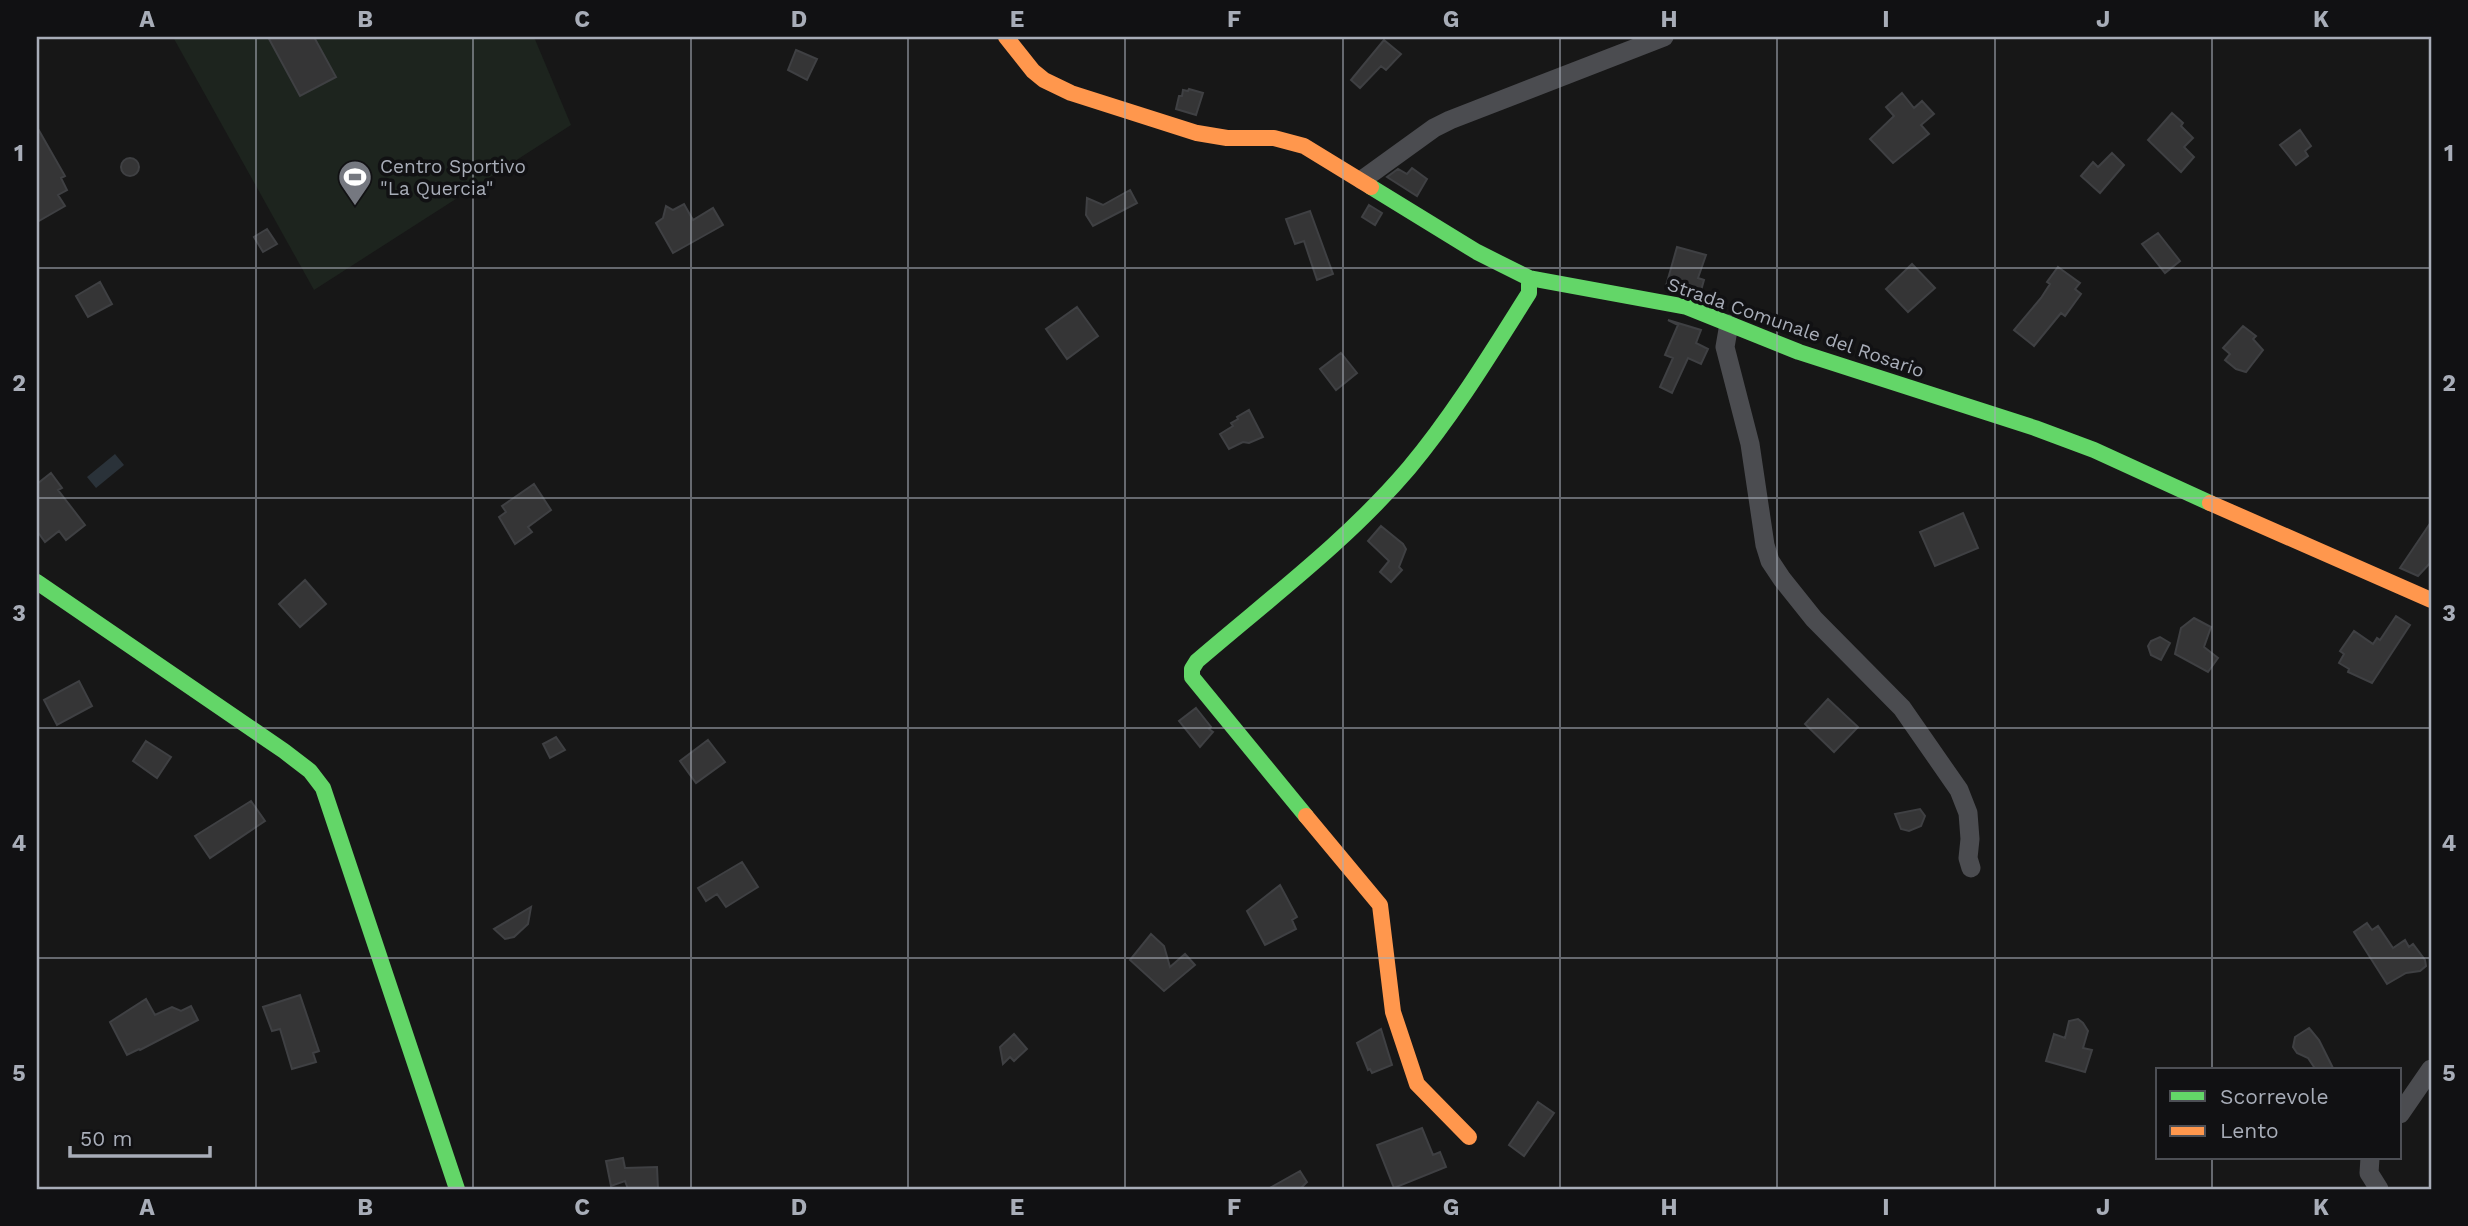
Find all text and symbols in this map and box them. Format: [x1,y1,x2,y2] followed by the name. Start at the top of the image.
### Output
[139,6,155,33] text: A
[357,6,373,33] text: B
[574,6,590,33] text: C
[791,6,807,33] text: D
[1010,6,1024,33] text: E
[1227,6,1241,33] text: F
[1443,6,1459,33] text: G
[1660,6,1678,33] text: H
[1882,6,1890,33] text: I
[2096,6,2110,33] text: J
[2313,6,2329,33] text: K
[14,140,24,167] text: 1
[2444,140,2454,167] text: 1
[380,155,526,200] place label: Centro Sportivo "La Quercia"
[336,158,374,207] sports icon: Centro Sportivo "La Quercia"
[1664,273,1927,382] street label: Strada Comunale del Rosario
[12,370,26,397] text: 2
[2442,370,2456,397] text: 2
[12,600,26,627] text: 3
[2442,600,2456,627] text: 3
[12,830,27,857] text: 4
[2442,830,2457,857] text: 4
[12,1060,26,1087] text: 5
[2442,1060,2456,1087] text: 5
[2156,1068,2402,1160] legend
[2220,1084,2329,1109] text: Scorrevole
[70,1114,210,1158] scale bar
[2220,1118,2279,1143] text: Lento
[80,1126,132,1151] text: 50 m
[139,1194,155,1221] text: A
[357,1194,373,1221] text: B
[574,1194,590,1221] text: C
[791,1194,807,1221] text: D
[1010,1194,1024,1221] text: E
[1227,1194,1241,1221] text: F
[1443,1194,1459,1221] text: G
[1660,1194,1678,1221] text: H
[1882,1194,1890,1221] text: I
[2096,1194,2110,1221] text: J
[2313,1194,2329,1221] text: K

